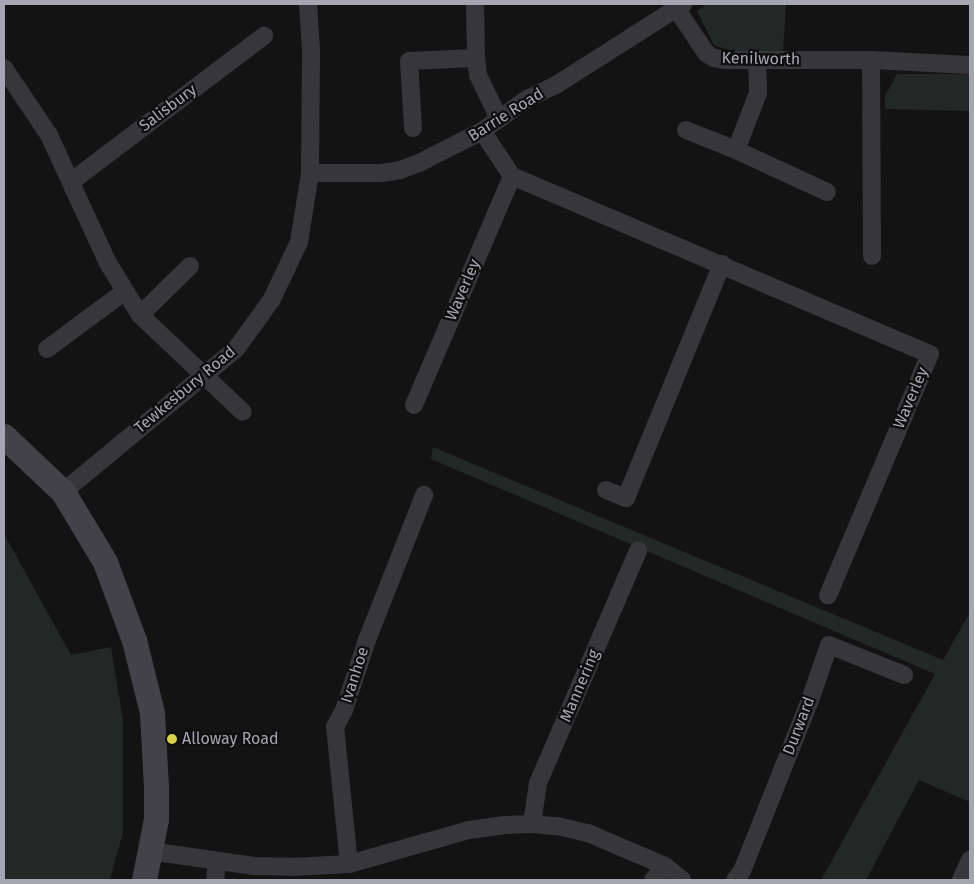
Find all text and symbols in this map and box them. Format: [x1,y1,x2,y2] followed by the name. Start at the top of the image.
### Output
[722,49,800,69] street label: Kenilworth
[136,80,200,136] street label: Salisbury
[465,84,547,146] street label: Barrie Road
[441,256,485,324] street label: Waverley
[131,342,239,438] street label: Tewkesbury Road
[889,364,933,432] street label: Waverley
[337,645,373,705] street label: Ivanhoe
[556,647,604,725] street label: Mannering
[779,694,819,758] street label: Durward
[182,729,279,749] place label: Alloway Road
[166,733,178,745] marker: Alloway Road

